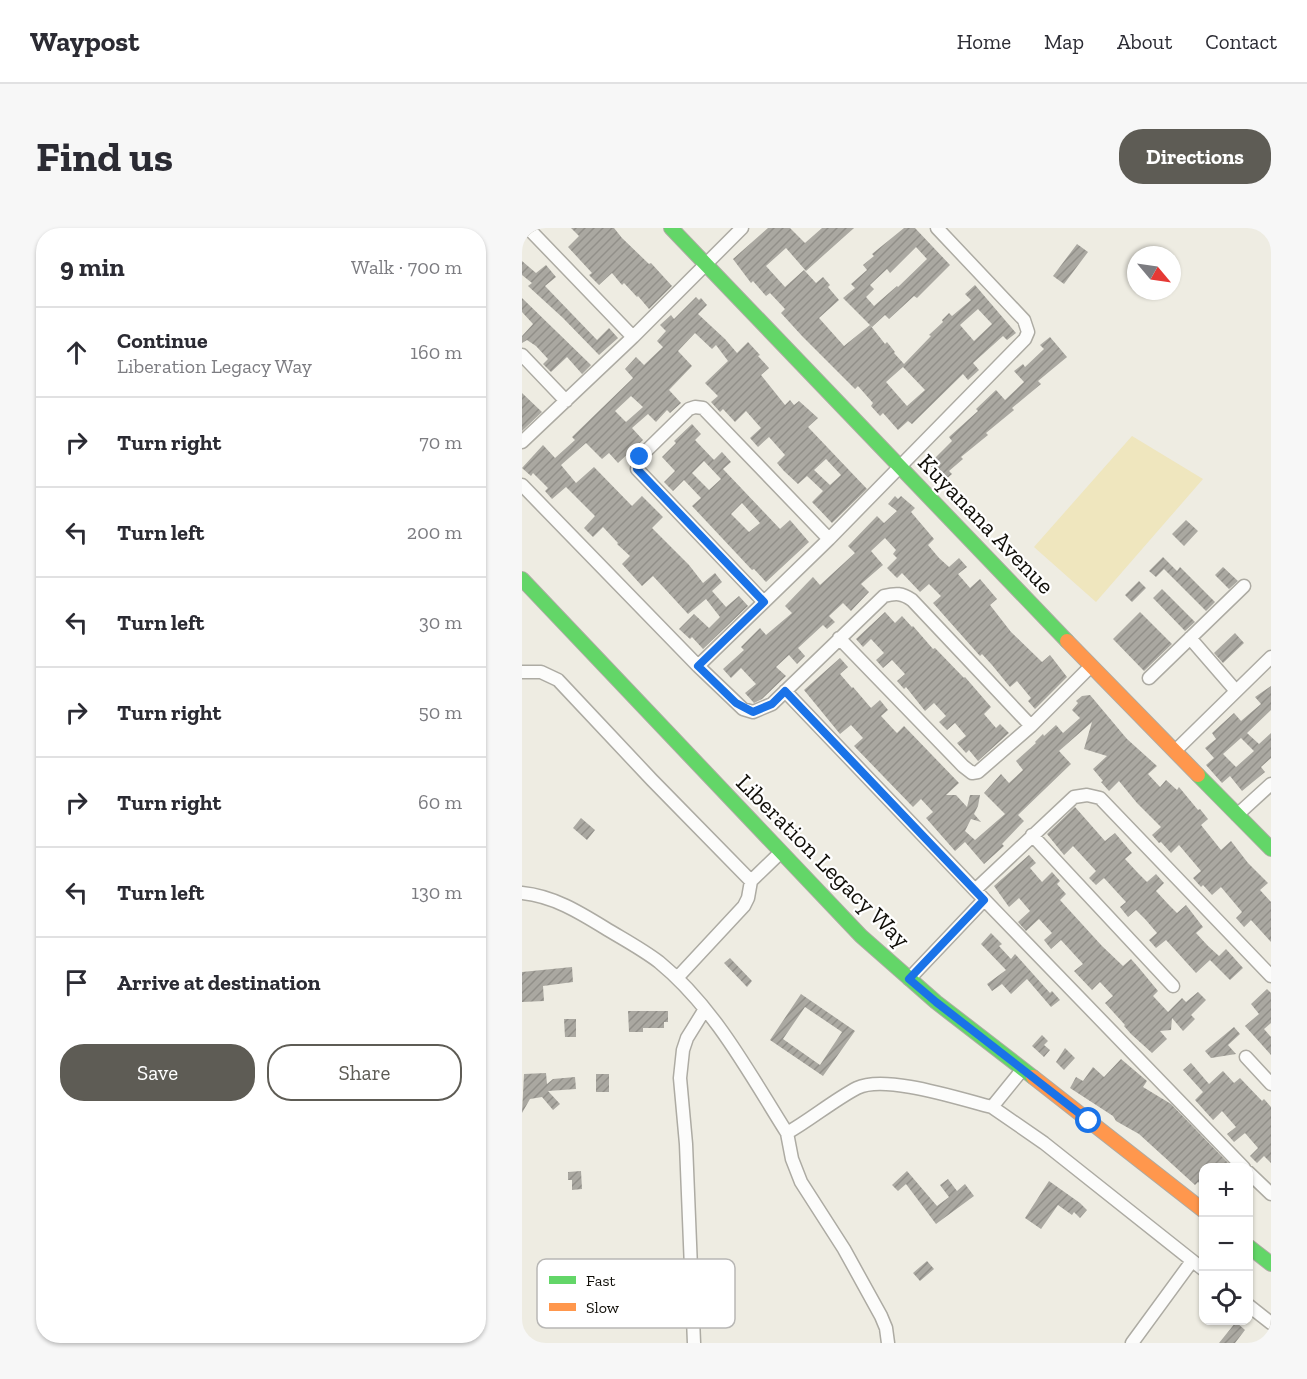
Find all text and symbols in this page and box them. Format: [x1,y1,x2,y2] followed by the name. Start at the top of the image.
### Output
[30,25,139,58] text: Waypost
[957,29,1011,54] text: Home
[1044,29,1084,54] text: Map
[1117,29,1172,54] text: About
[1205,29,1277,54] text: Contact
[1119,129,1271,184] button: Directions
[36,131,173,182] text: Find us
[1127,246,1181,300] north arrow
[60,251,125,283] text: 9 min
[351,255,462,279] text: Walk · 700 m
[117,327,208,354] text: Continue
[60,336,93,369] icon: ahead
[410,340,462,364] text: 160 m
[117,354,312,378] text: Liberation Legacy Way
[60,426,93,459] icon: right
[117,429,221,456] text: Turn right
[419,430,462,454] text: 70 m
[626,443,652,469] route end
[912,448,1061,600] street label: Kuyanana Avenue
[60,516,93,549] icon: left
[117,519,204,546] text: Turn left
[407,520,462,544] text: 200 m
[60,606,93,639] icon: left
[117,609,204,636] text: Turn left
[419,610,462,634] text: 30 m
[60,696,93,729] icon: right
[117,699,221,726] text: Turn right
[418,700,462,724] text: 50 m
[730,768,917,954] street label: Liberation Legacy Way
[60,786,93,819] icon: right
[117,789,221,816] text: Turn right
[418,790,462,814] text: 60 m
[60,876,93,909] icon: left
[117,879,204,906] text: Turn left
[411,880,462,904] text: 130 m
[60,966,93,999] icon: arrive
[117,969,320,996] text: Arrive at destination
[60,1044,255,1101] button: Save
[267,1044,462,1101] button: Share
[1075,1107,1101,1133] route start
[1199,1163,1253,1325] map controls
[1199,1163,1253,1217] button: +
[1199,1217,1253,1271] button: −
[537,1259,735,1328] legend
[586,1271,615,1290] text: Fast
[1199,1271,1253,1325] button: locate
[586,1298,620,1317] text: Slow

